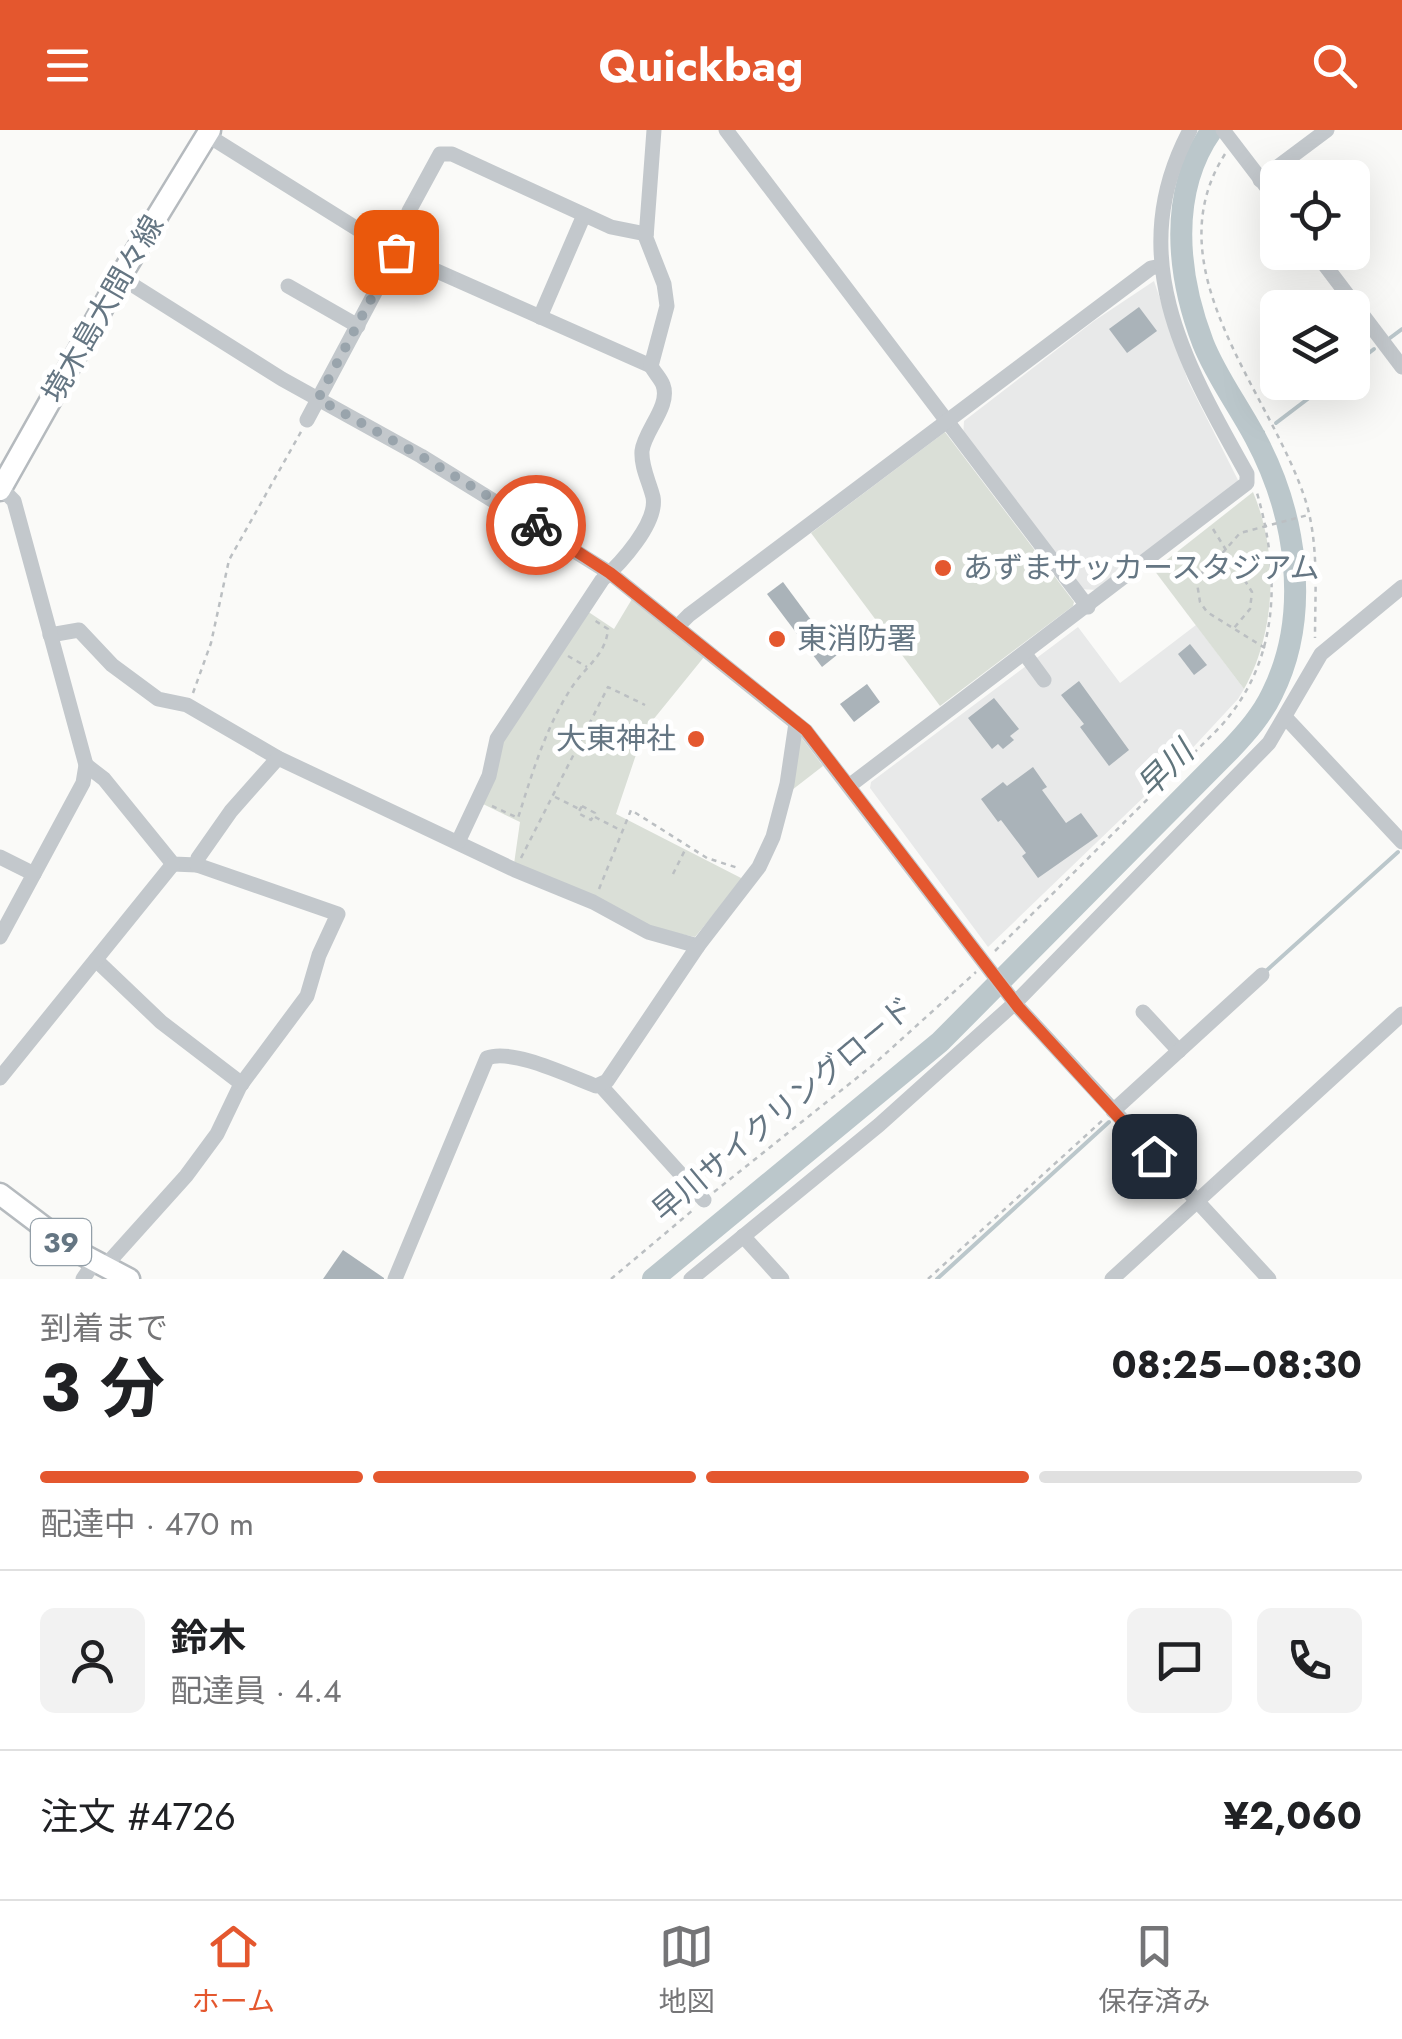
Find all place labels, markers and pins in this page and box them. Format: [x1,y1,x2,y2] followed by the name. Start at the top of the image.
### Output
[354,210,439,295] pin
[963,546,1319,589] place label: あずまサッカースタジアム
[932,557,954,579] marker: あずまサッカースタジアム
[797,617,917,660] place label: 東消防署
[766,628,788,650] marker: 東消防署
[556,717,676,760] place label: 大東神社
[685,728,707,750] marker: 大東神社
[1112,1114,1197,1199] pin

